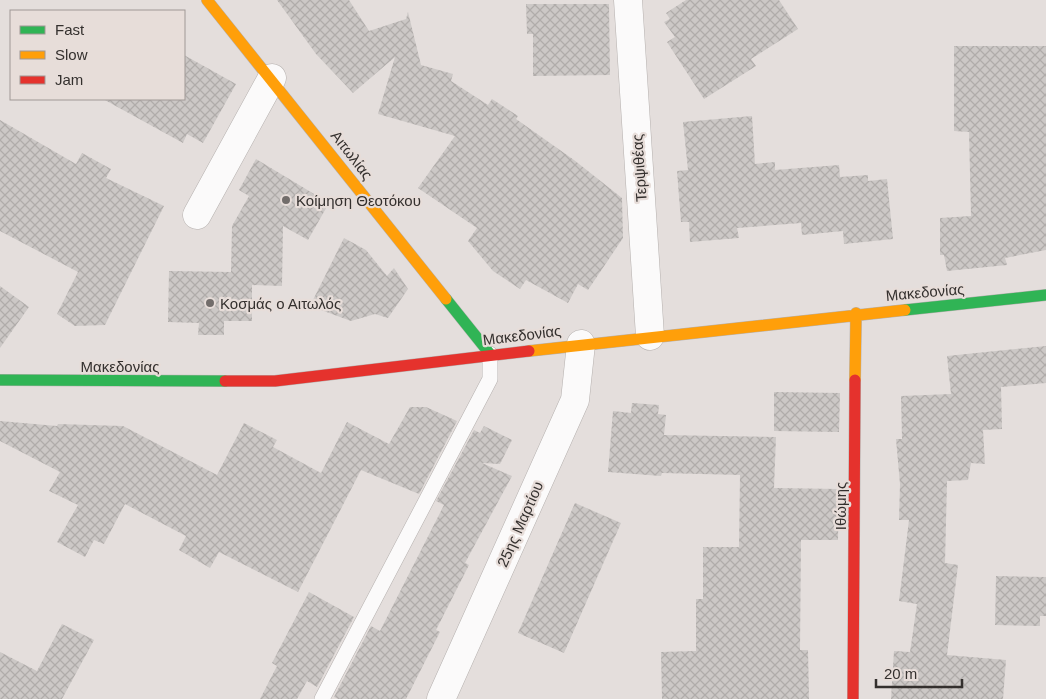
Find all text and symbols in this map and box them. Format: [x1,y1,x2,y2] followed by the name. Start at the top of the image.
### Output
[10,10,185,100] legend
[55,21,85,38] text: Fast
[55,46,88,63] text: Slow
[55,71,83,88] text: Jam
[328,127,376,183] street label: Αιτωλίας
[628,134,650,202] street label: Τερψιθέας
[296,192,421,209] place label: Κοίμηση Θεοτόκου
[280,194,292,206] marker: Κοίμηση Θεοτόκου
[885,280,965,304] street label: Μακεδονίας
[220,295,341,312] place label: Κοσμάς ο Αιτωλός
[204,297,216,309] marker: Κοσμάς ο Αιτωλός
[482,322,562,348] street label: Μακεδονίας
[81,358,159,375] street label: Μακεδονίας
[494,479,546,569] street label: 25ης Μαρτίου
[832,482,849,530] street label: Ιθώμης
[876,656,962,688] scale bar
[884,665,917,682] text: 20 m

